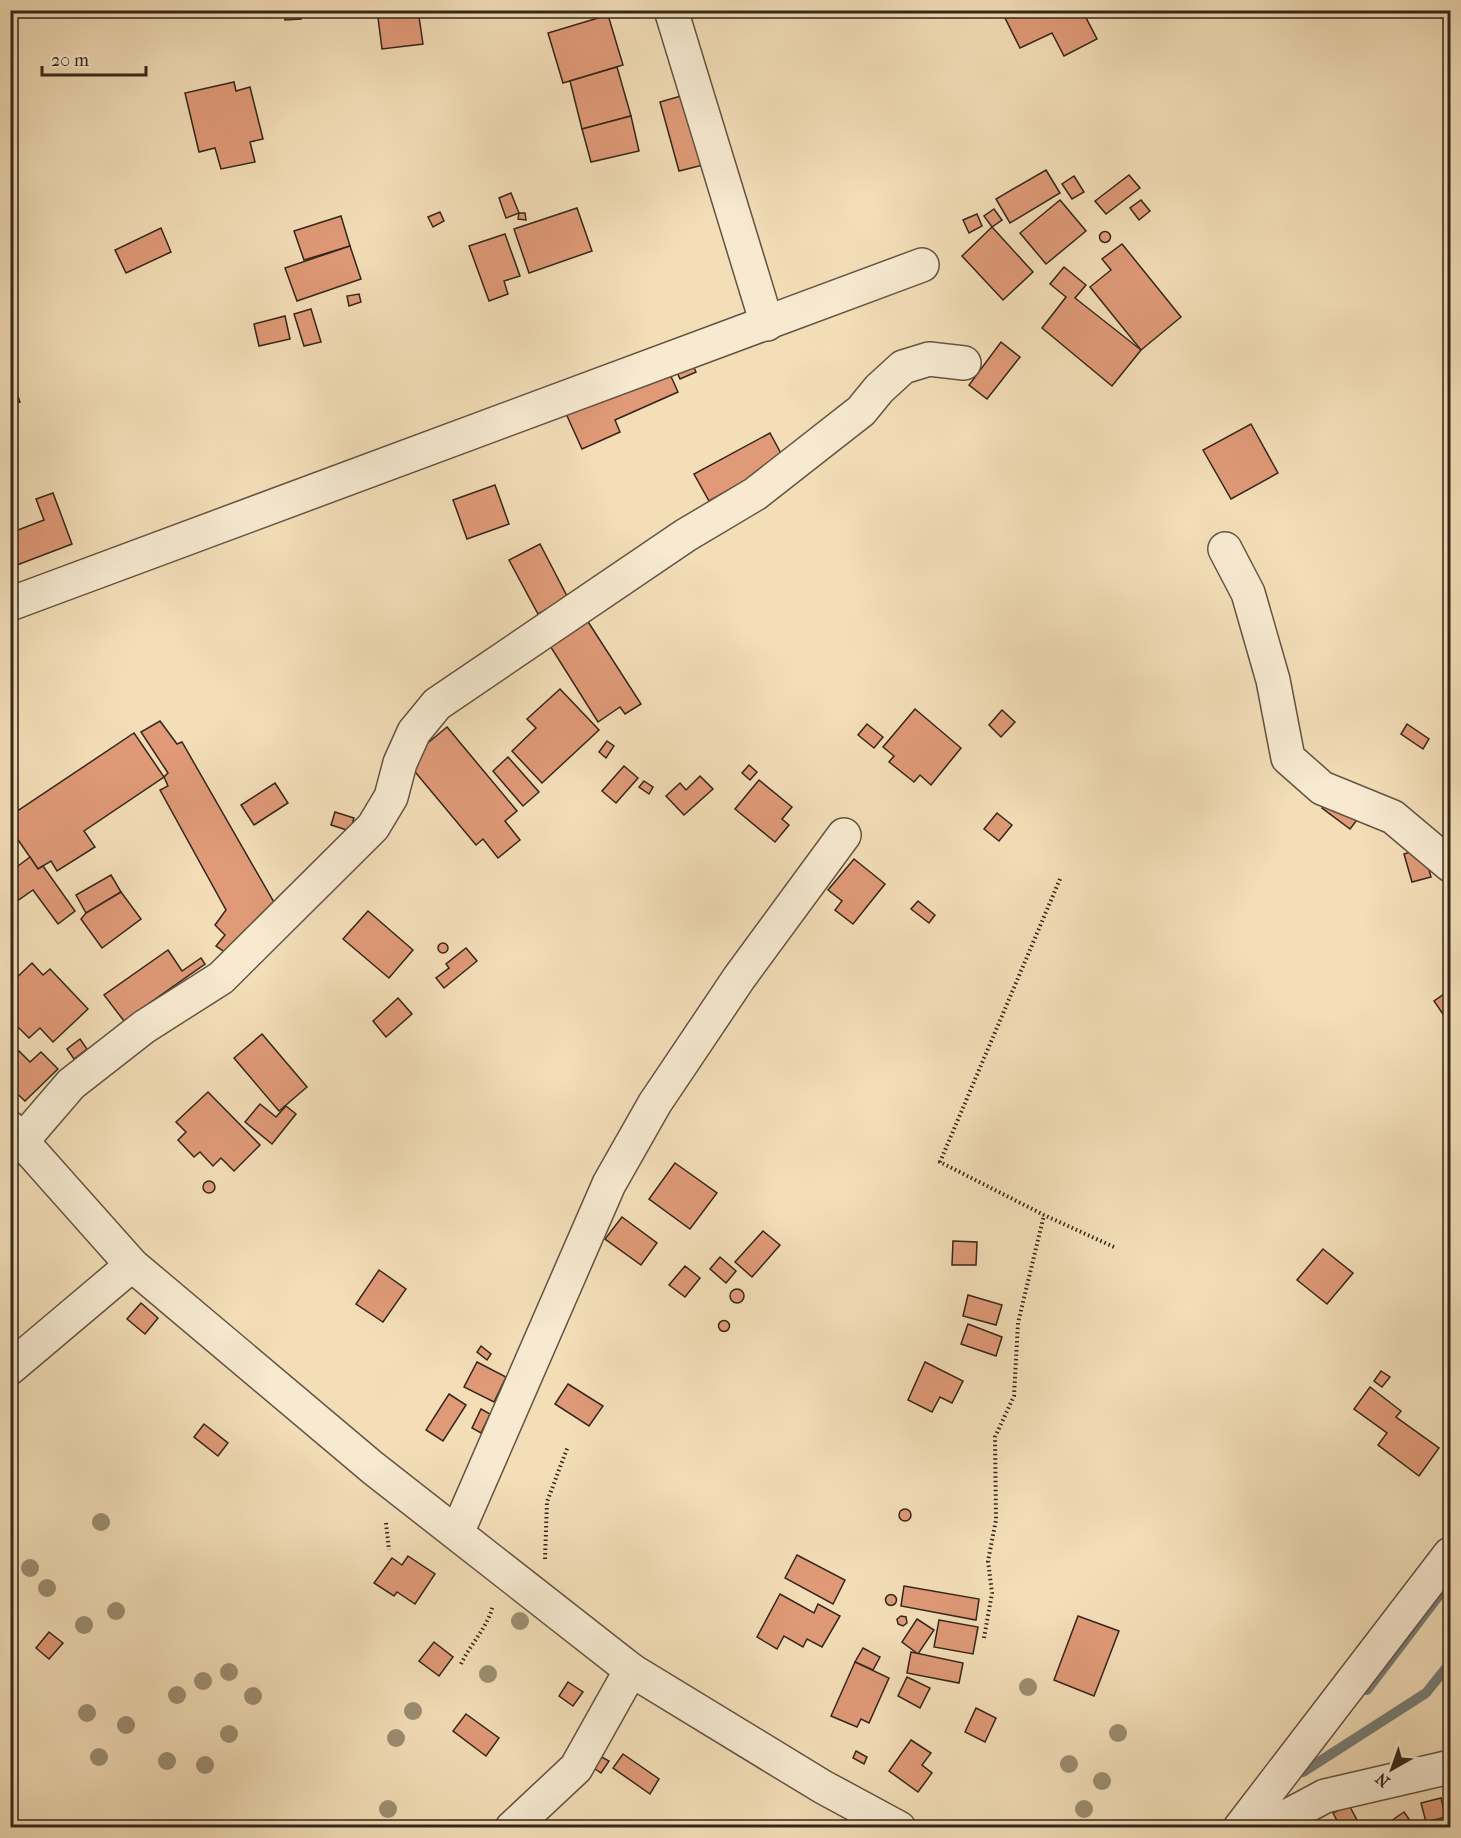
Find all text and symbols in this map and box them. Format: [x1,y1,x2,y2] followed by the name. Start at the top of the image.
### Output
[42,39,146,77] scale bar
[51,50,89,71] text: 20 m
[1362,1739,1422,1799] north arrow
[1371,1768,1393,1791] text: N

